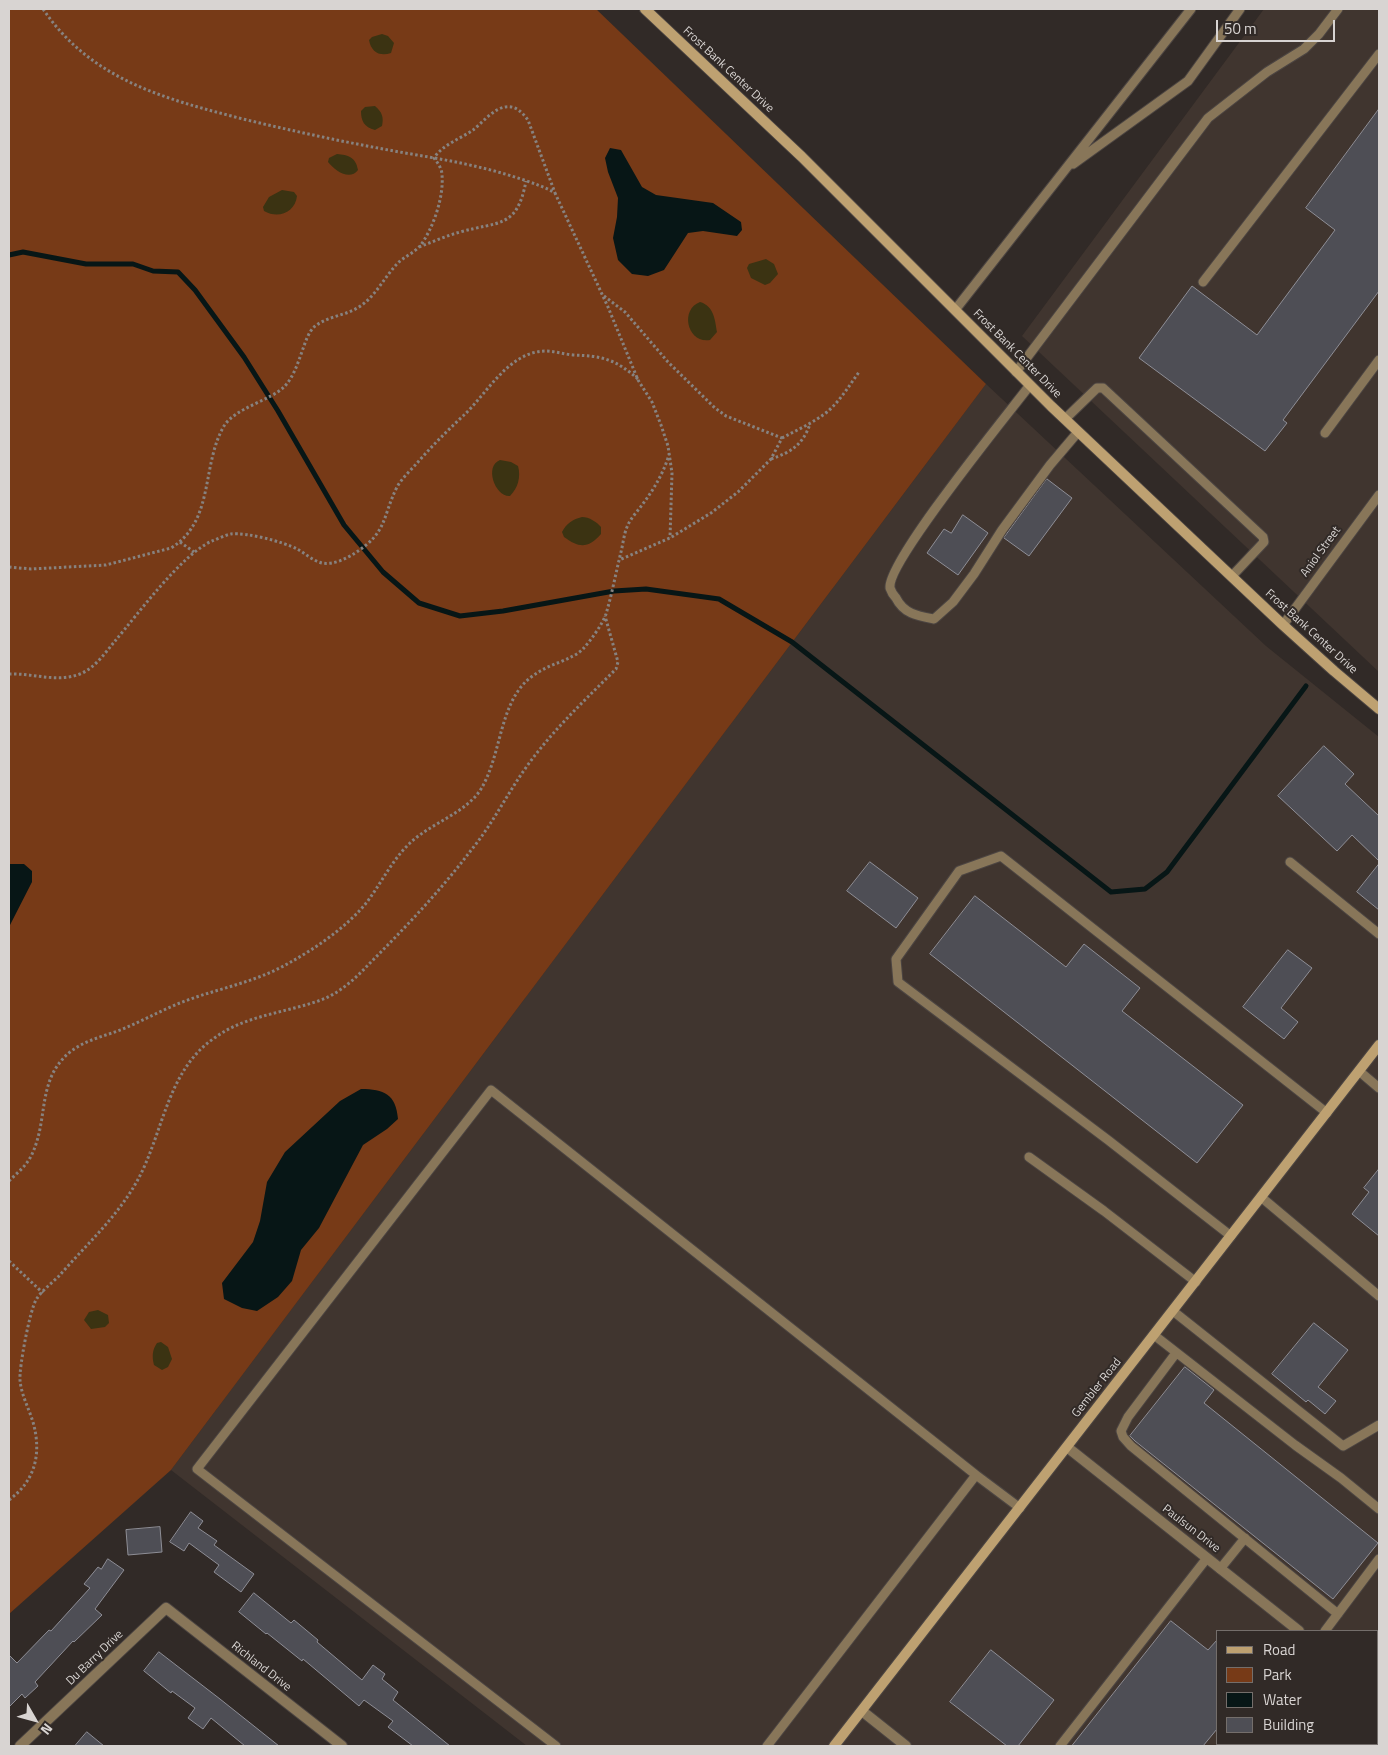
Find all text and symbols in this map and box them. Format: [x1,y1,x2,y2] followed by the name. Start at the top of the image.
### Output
[1218,10,1337,42] scale bar
[1224,17,1257,40] text: 50 m
[679,24,777,116] street label: Frost Bank Center Drive
[970,307,1064,401] street label: Frost Bank Center Drive
[1298,524,1344,580] street label: Aniol Street
[1262,587,1360,677] street label: Frost Bank Center Drive
[1069,1355,1125,1421] street label: Gembler Road
[1159,1502,1223,1556] street label: Paulsun Drive
[64,1627,126,1689] street label: Du Barry Drive
[1216,1630,1378,1745] legend
[1263,1638,1295,1661] text: Road
[228,1639,294,1695] street label: Richland Drive
[1263,1663,1292,1686] text: Park
[1263,1688,1302,1711] text: Water
[10,1695,60,1745] north arrow
[1263,1713,1314,1736] text: Building
[36,1719,58,1740] text: N

